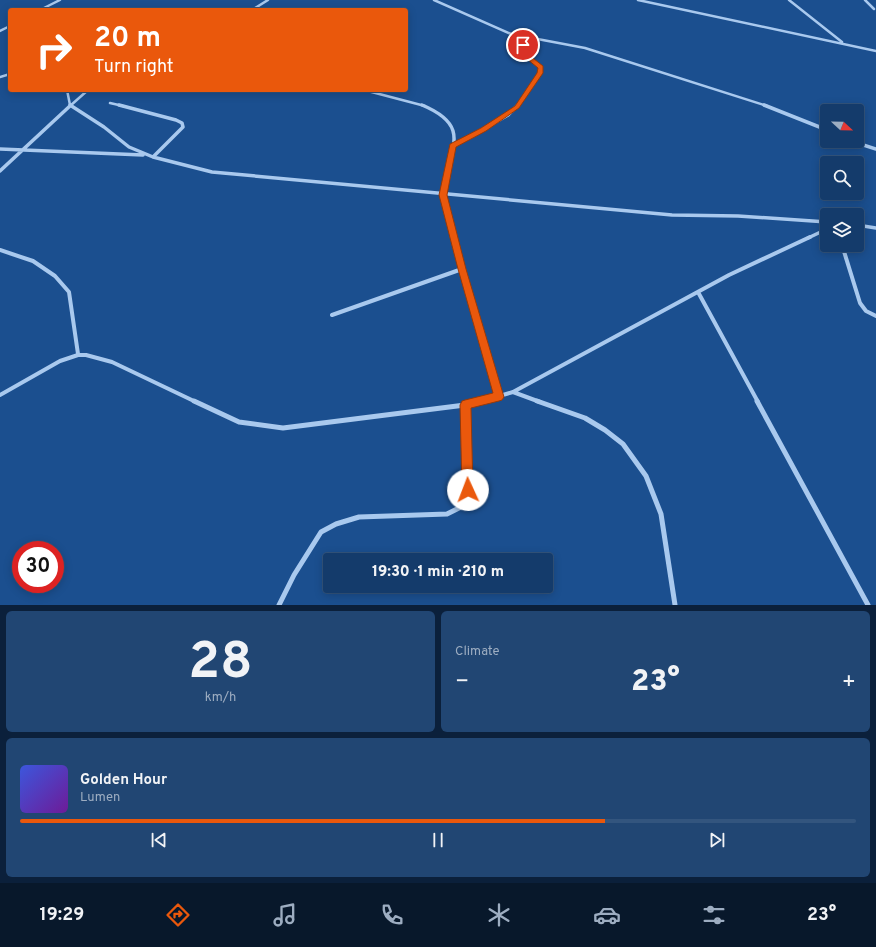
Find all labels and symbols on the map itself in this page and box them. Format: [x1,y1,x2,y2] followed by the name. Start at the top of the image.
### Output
[506,28,540,62] pin
[820,104,864,148] north arrow
[447,469,489,511] position arrow
[12,541,64,593] speed limit sign: 30

